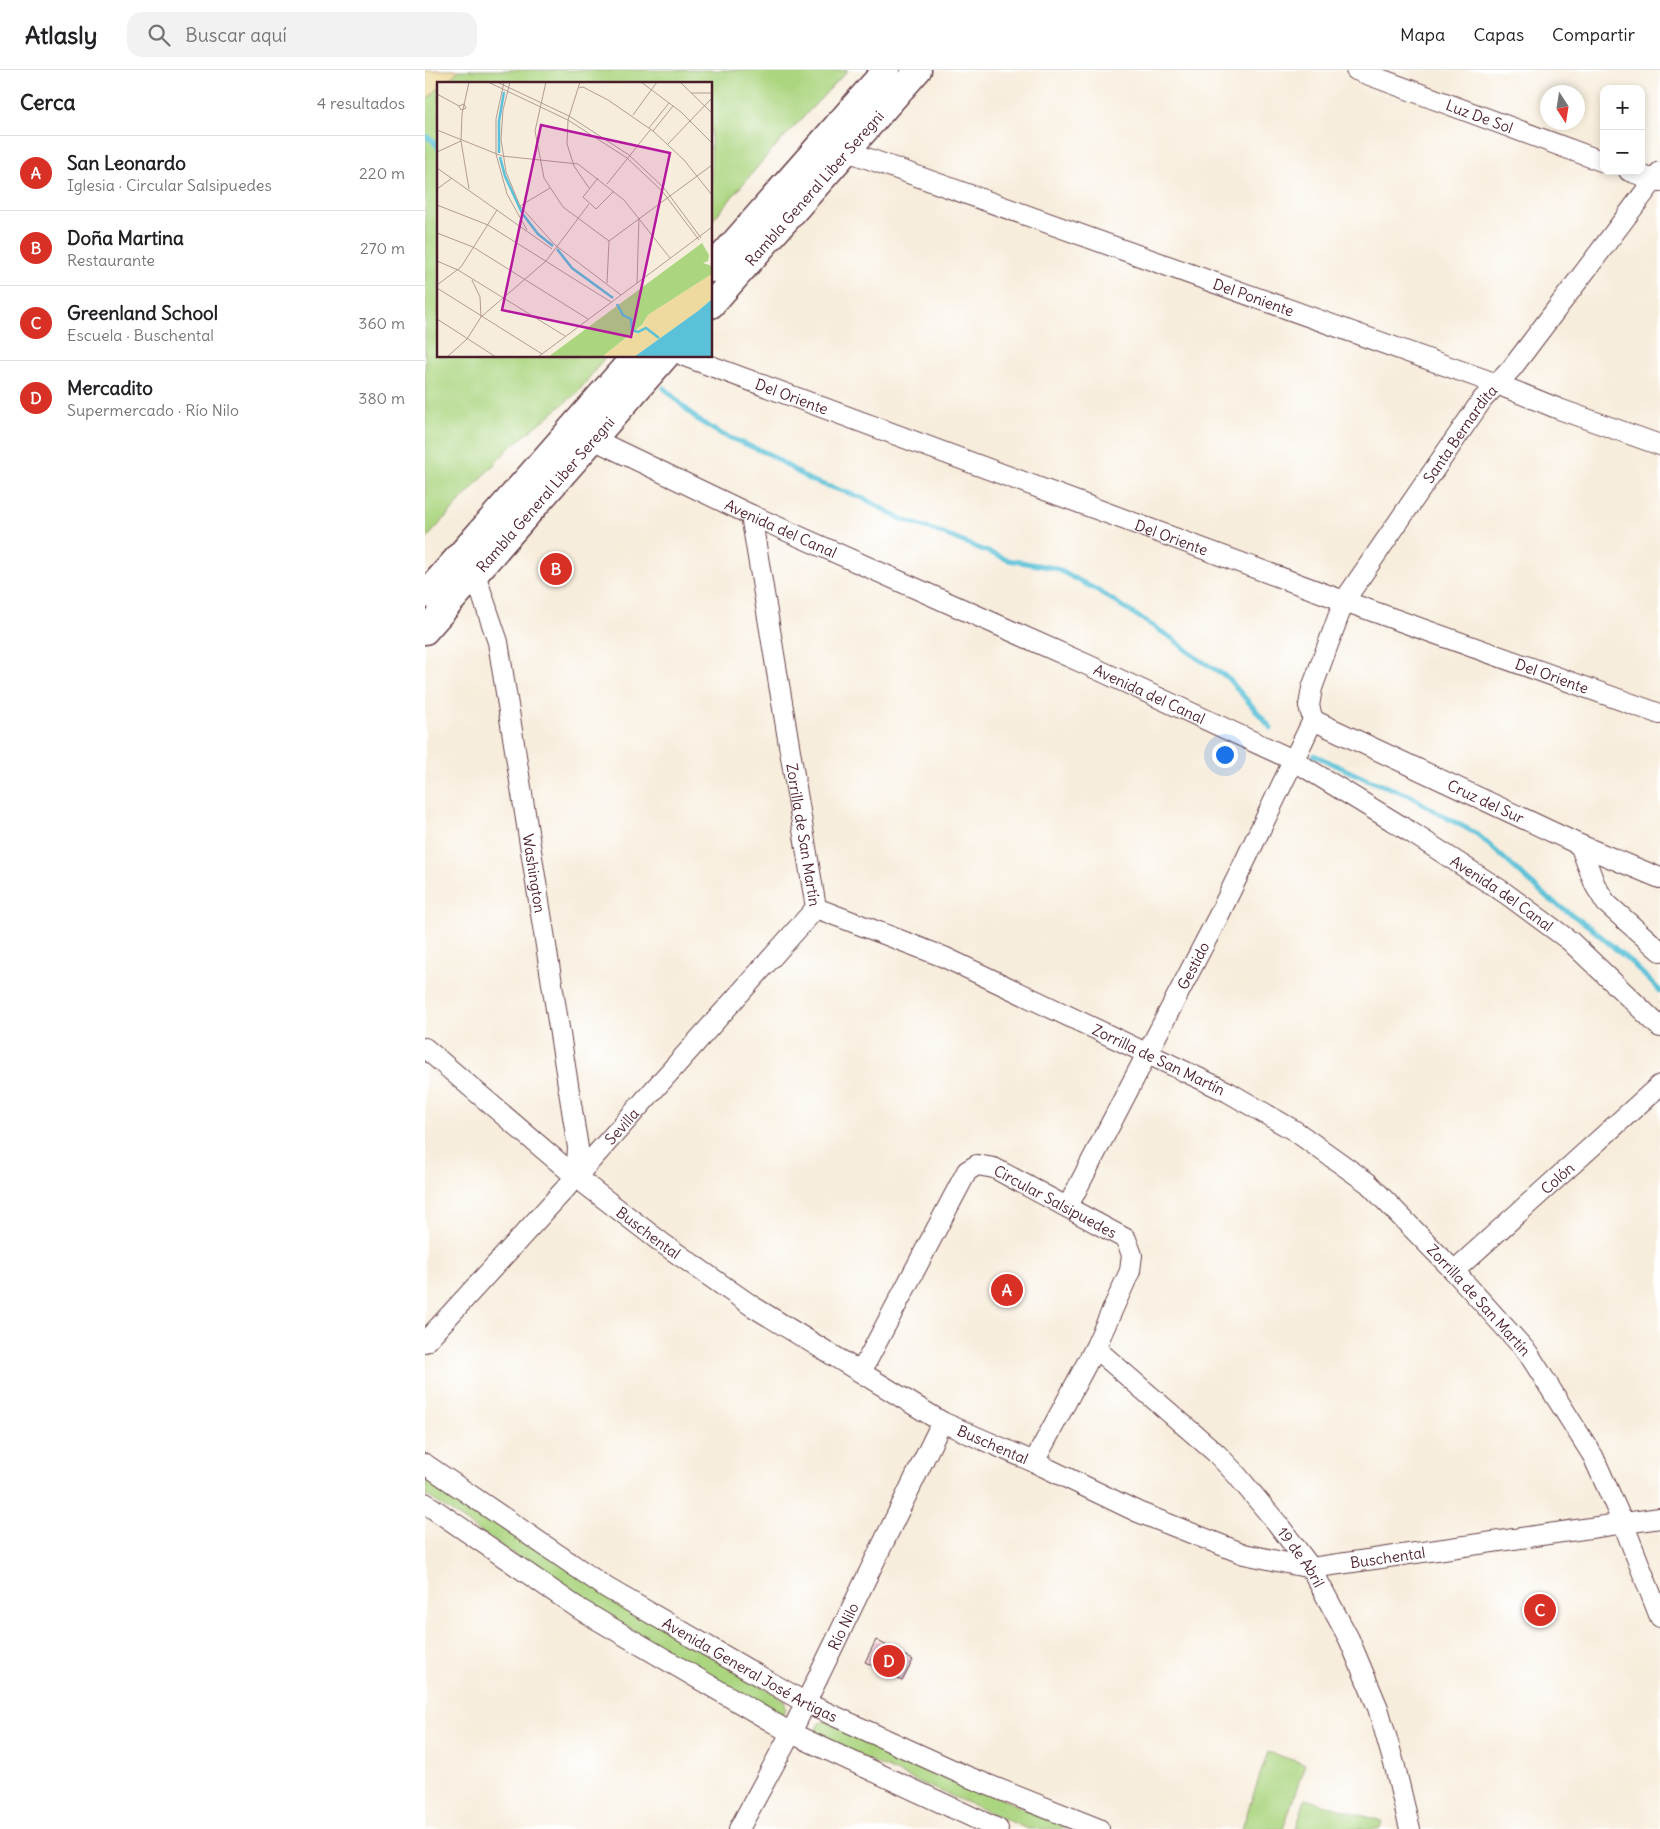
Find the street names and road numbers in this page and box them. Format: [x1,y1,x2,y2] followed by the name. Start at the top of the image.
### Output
[1444,95,1516,137] street label: Luz De Sol
[741,106,888,269] street label: Rambla General Liber Seregni
[1211,274,1297,320] street label: Del Poniente
[753,374,831,418] street label: Del Oriente
[1419,380,1501,486] street label: Santa Bernardita
[472,412,618,576] street label: Rambla General Liber Seregni
[722,494,840,562] street label: Avenida del Canal
[1132,515,1211,559] street label: Del Oriente
[1513,654,1591,697] street label: Del Oriente
[1091,660,1208,728] street label: Avenida del Canal
[783,762,825,908] street label: Zorrilla de San Martín
[1445,775,1527,827] street label: Cruz del Sur
[519,832,550,915] street label: Washington
[1447,851,1557,935] street label: Avenida del Canal
[1173,938,1213,993] street label: Gestido
[1089,1020,1229,1099] street label: Zorrilla de San Martín
[600,1104,643,1148] street label: Sevilla
[1536,1158,1578,1198] street label: Colón
[991,1160,1120,1242] street label: Circular Salsipuedes
[613,1202,684,1263] street label: Buschental
[1423,1240,1535,1360] street label: Zorrilla de San Martín
[955,1420,1031,1468] street label: Buschental
[1274,1523,1329,1590] street label: 19 de Abril
[1349,1542,1426,1572] street label: Buschental
[823,1599,862,1653] street label: Río Nilo
[659,1613,841,1726] street label: Avenida General José Artigas

